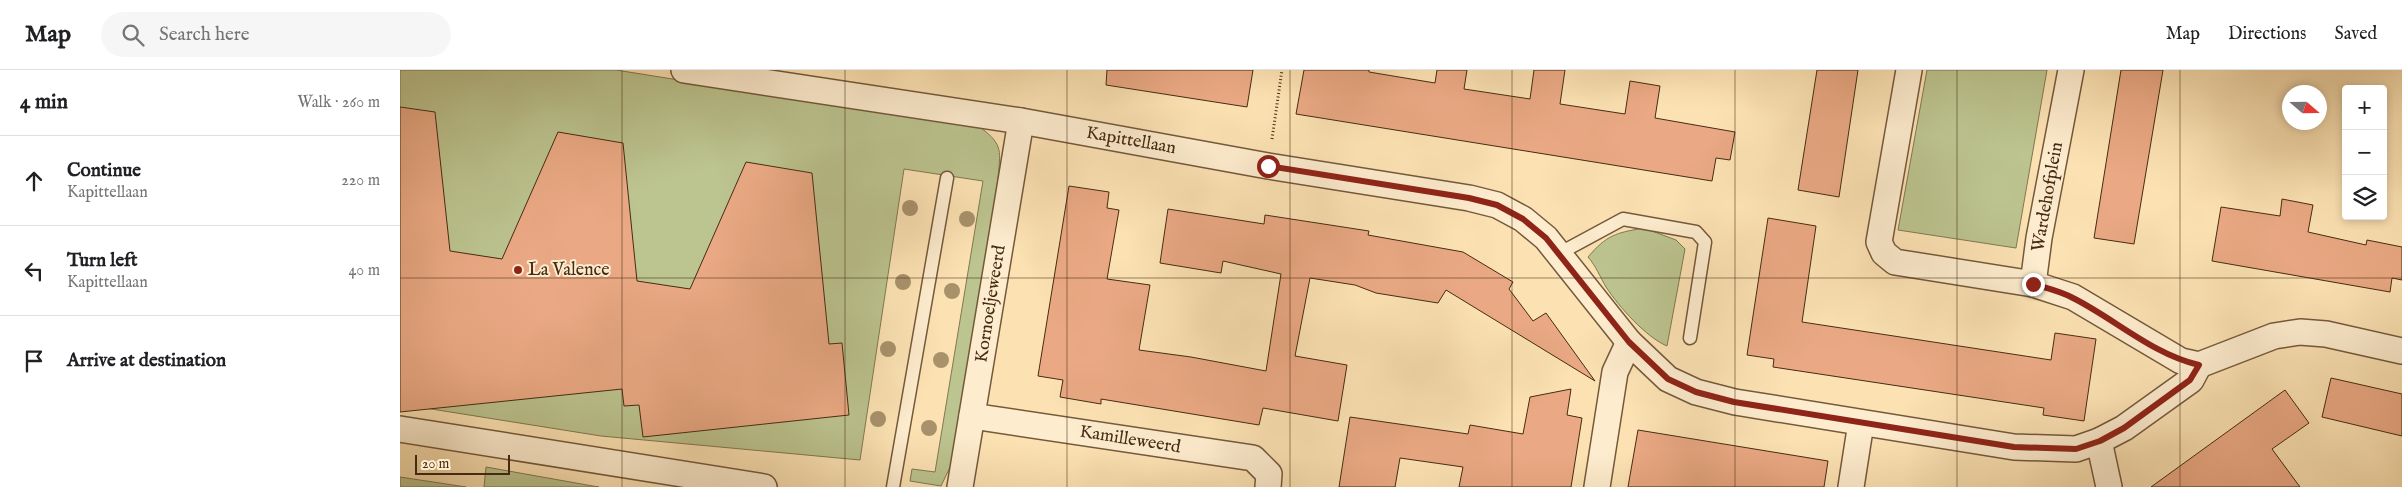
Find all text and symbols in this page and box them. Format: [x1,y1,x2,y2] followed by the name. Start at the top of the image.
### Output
[101,12,451,57] search box
[25,19,71,50] text: Map
[119,21,147,49] icon: search
[159,23,250,47] text: Search here
[2166,23,2200,46] text: Map
[2228,23,2306,46] text: Directions
[2334,23,2377,46] text: Saved
[2282,85,2327,130] north arrow
[2342,85,2387,220] map controls
[2342,85,2387,130] button: +
[20,89,68,116] text: 4 min
[297,93,380,113] text: Walk · 260 m
[1084,122,1178,160] street label: Kapittellaan
[2342,130,2387,175] button: −
[2027,140,2069,254] street label: Wardehofplein
[1257,155,1280,178] route start
[67,159,141,183] text: Continue
[20,167,48,195] icon: ahead
[341,171,380,191] text: 220 m
[2342,175,2387,220] button: layers
[67,183,148,203] text: Kapittellaan
[970,243,1012,364] street label: Kornoeljeweerd
[67,249,138,273] text: Turn left
[20,257,48,285] icon: left
[528,259,610,282] place label: La Valence
[348,261,380,281] text: 40 m
[512,264,524,276] marker: La Valence
[67,273,148,293] text: Kapittellaan
[2022,273,2045,296] route end
[20,347,48,375] icon: arrive
[67,349,226,373] text: Arrive at destination
[1078,421,1183,459] street label: Kamilleweerd
[415,452,510,475] scale bar
[422,455,449,473] text: 20 m

